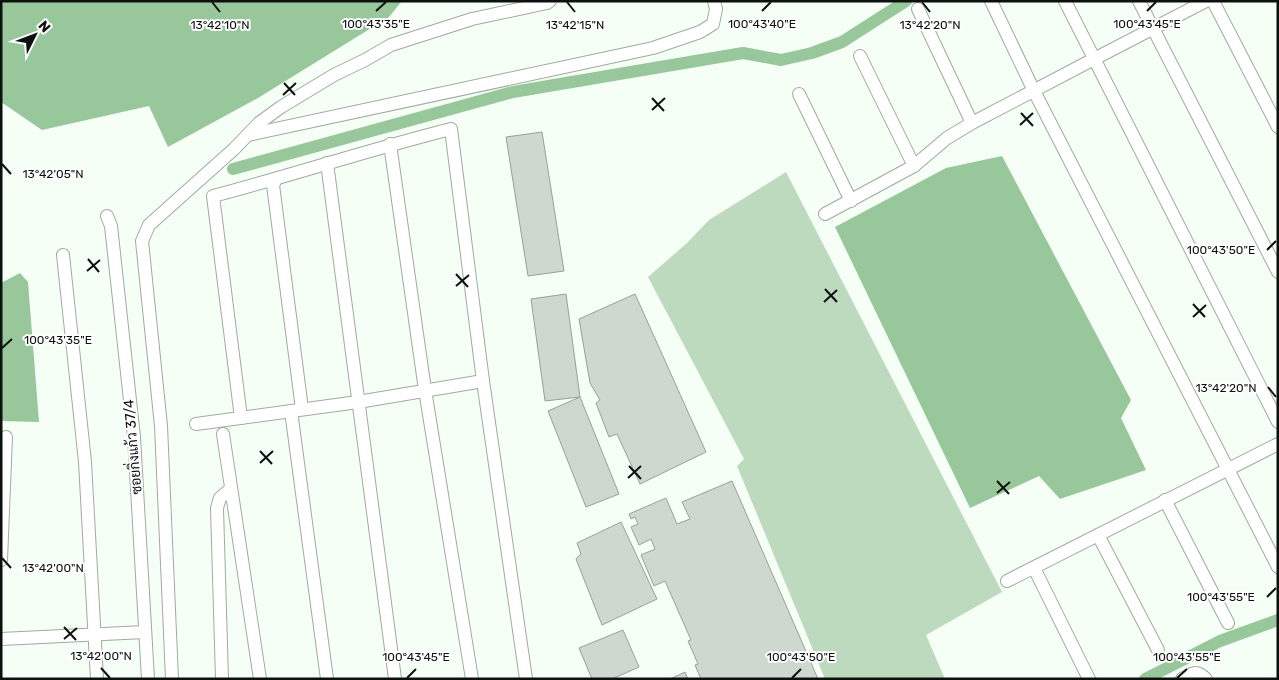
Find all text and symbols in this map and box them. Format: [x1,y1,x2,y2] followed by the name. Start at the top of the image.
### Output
[10,10,60,60] north arrow
[35,17,54,36] text: N
[342,17,410,31] text: 100°43'35"E
[728,17,796,31] text: 100°43'40"E
[1113,17,1181,31] text: 100°43'45"E
[190,18,250,32] text: 13°42'10"N
[546,18,604,32] text: 13°42'15"N
[899,18,961,32] text: 13°42'20"N
[22,167,84,181] text: 13°42'05"N
[1187,243,1255,257] text: 100°43'50"E
[24,333,92,347] text: 100°43'35"E
[1195,381,1257,395] text: 13°42'20"N
[117,398,146,496] street label: ซอยกิ่งแก้ว 37/4
[22,561,84,575] text: 13°42'00"N
[1187,590,1255,604] text: 100°43'55"E
[70,649,132,663] text: 13°42'00"N
[382,650,450,664] text: 100°43'45"E
[767,650,835,664] text: 100°43'50"E
[1153,650,1221,664] text: 100°43'55"E

